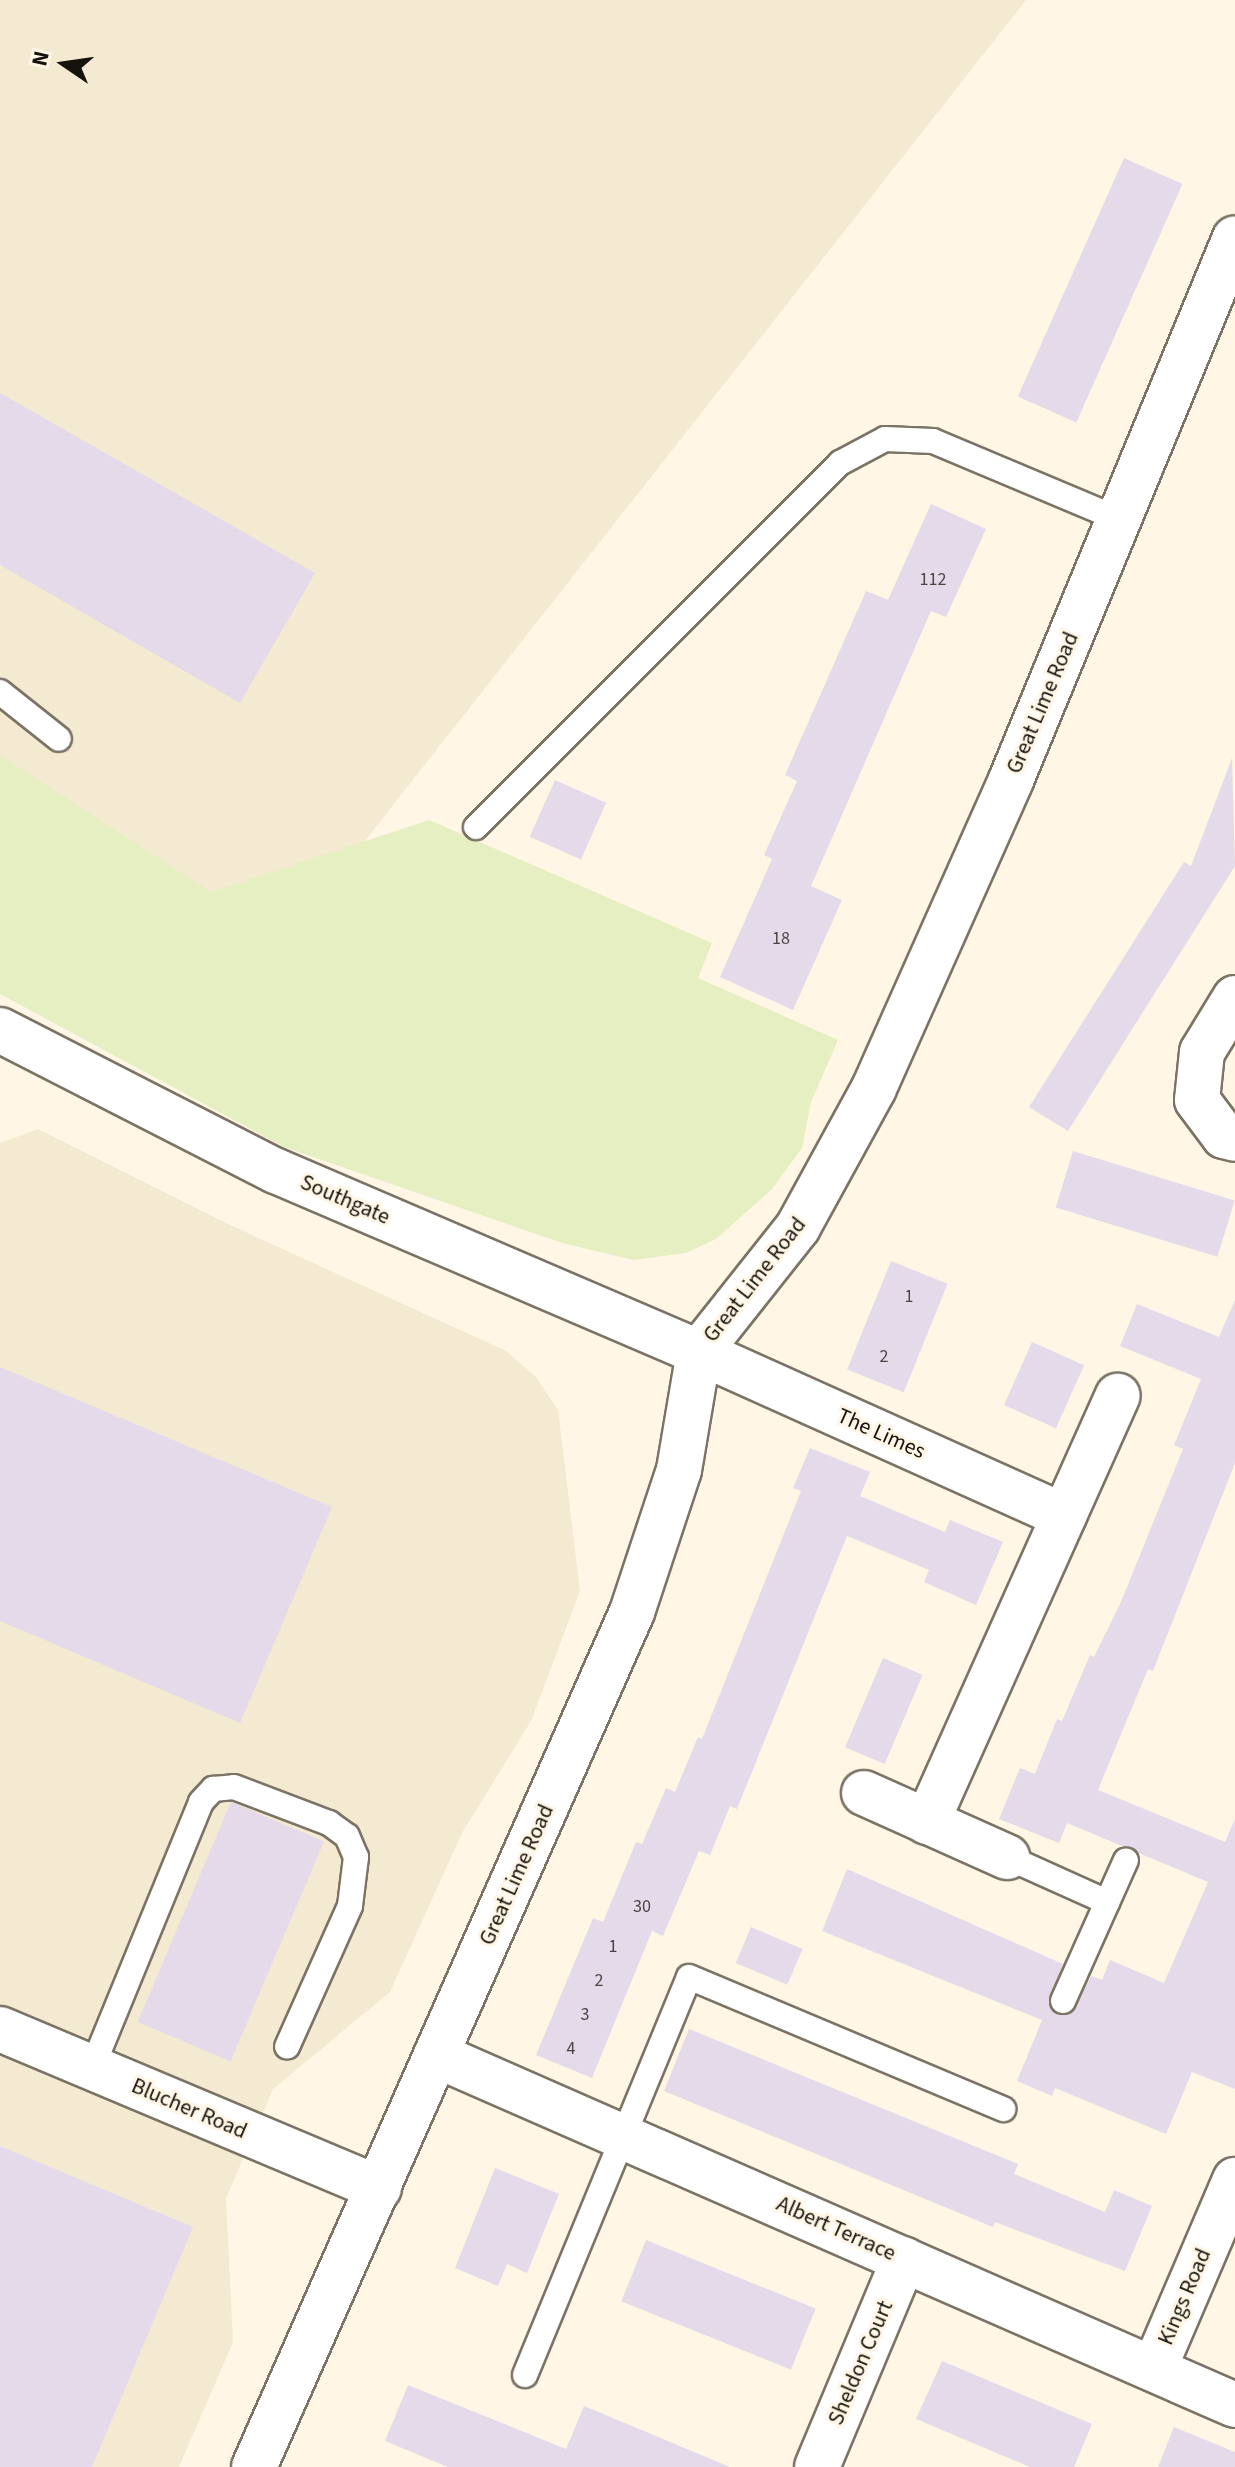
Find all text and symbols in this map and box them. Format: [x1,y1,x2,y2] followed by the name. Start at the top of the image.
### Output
[24,24,104,104] north arrow
[23,48,58,69] text: N
[920,569,946,591] house number: 112
[1001,628,1085,778] street label: Great Lime Road
[772,928,790,950] house number: 18
[296,1169,394,1231] street label: Southgate
[698,1212,812,1348] street label: Great Lime Road
[905,1286,913,1308] house number: 1
[880,1346,888,1368] house number: 2
[833,1403,929,1465] street label: The Limes
[474,1801,560,1949] street label: Great Lime Road
[633,1896,651,1918] house number: 30
[609,1936,617,1958] house number: 1
[595,1970,603,1992] house number: 2
[581,2004,589,2026] house number: 3
[567,2038,575,2060] house number: 4
[127,2073,251,2145] street label: Blucher Road
[772,2191,900,2267] street label: Albert Terrace
[1153,2245,1217,2349] street label: Kings Road
[823,2297,899,2429] street label: Sheldon Court

